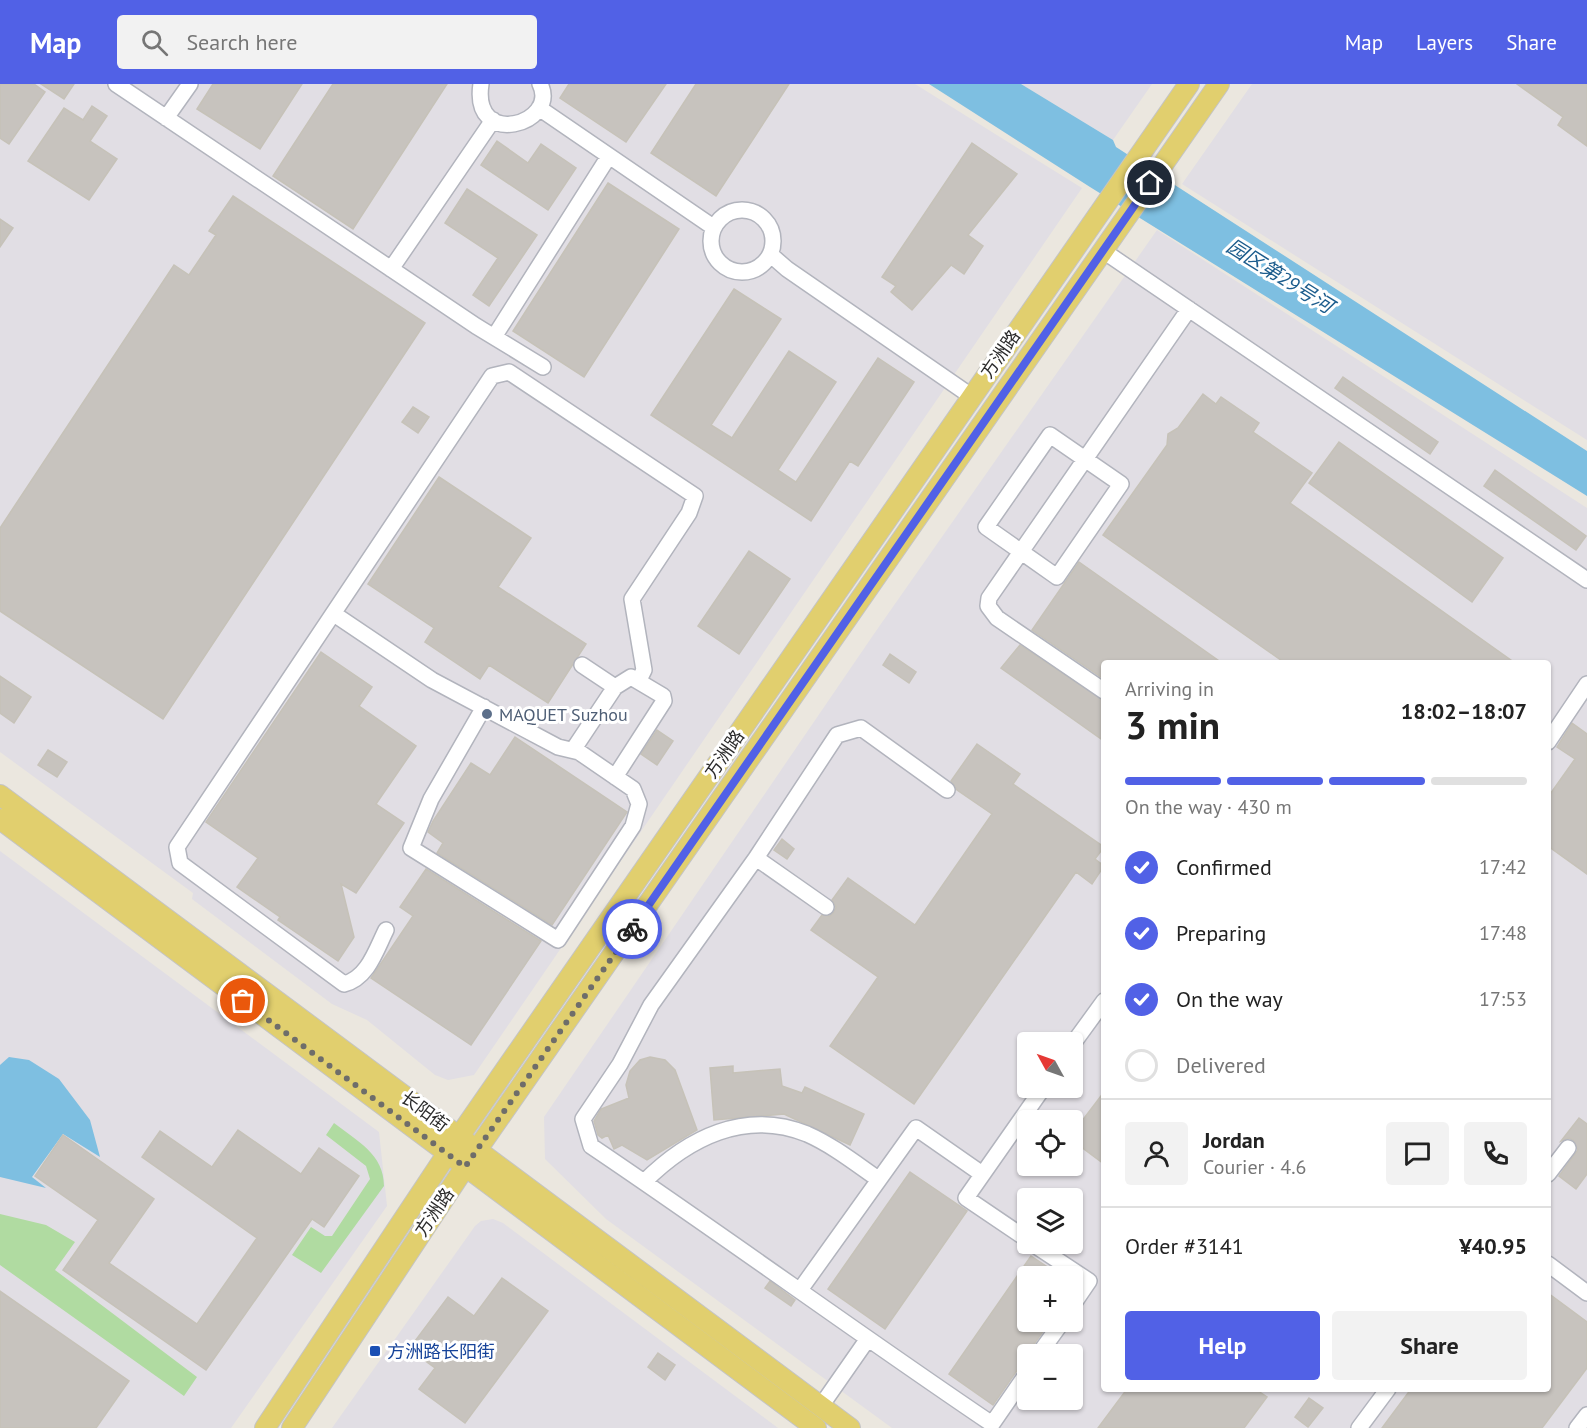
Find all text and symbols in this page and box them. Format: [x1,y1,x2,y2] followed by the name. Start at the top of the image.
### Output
[117,15,537,69] search box
[30,24,81,61] text: Map
[138,26,171,59] icon: search
[186,28,297,56] text: Search here
[1345,29,1383,56] text: Map
[1416,29,1473,56] text: Layers
[1506,29,1557,56] text: Share
[1124,157,1175,208] pin
[1133,166,1166,199] icon: home
[1222,233,1341,321] water label: 园区第29号河
[975,325,1025,383] street label: 方洲路
[1125,676,1214,702] text: Arriving in
[1401,697,1527,725] text: 18:02–18:07
[1125,699,1220,750] text: 3 min
[499,703,628,726] place label: MAQUET Suzhou
[480,707,494,721] marker: MAQUET Suzhou
[699,725,749,783] street label: 方洲路
[1125,794,1292,820] text: On the way · 430 m
[1125,851,1158,884] icon: check
[1176,853,1272,881] text: Confirmed
[1479,854,1527,880] text: 17:42
[602,899,662,959] courier
[616,913,649,946] icon: bike
[1125,917,1158,950] icon: check
[1176,919,1266,947] text: Preparing
[1479,920,1527,946] text: 17:48
[217,975,268,1026] pin
[1125,983,1158,1016] icon: check
[226,984,259,1017] icon: bag
[1176,985,1283,1013] text: On the way
[1479,986,1527,1012] text: 17:53
[1017,1032,1083,1098] north arrow
[1017,1032,1083,1410] map controls
[1176,1051,1266,1079] text: Delivered
[397,1086,453,1136] street label: 长阳街
[1017,1110,1083,1176] button: locate
[1125,1122,1188,1185] button: person
[1386,1122,1449,1185] button: chat
[1464,1122,1527,1185] button: phone
[1203,1126,1265,1154] text: Jordan
[1203,1154,1306,1180] text: Courier · 4.6
[409,1183,459,1241] street label: 方洲路
[1017,1188,1083,1254] button: layers
[1125,1232,1244,1260] text: Order #3141
[1459,1232,1527,1260] text: ¥40.95
[1017,1266,1083,1332] button: +
[1125,1311,1320,1380] button: Help
[1332,1311,1527,1380] button: Share
[387,1340,495,1363] place label: 方洲路长阳街
[368,1344,382,1358] marker: 方洲路长阳街
[1017,1344,1083,1410] button: −

